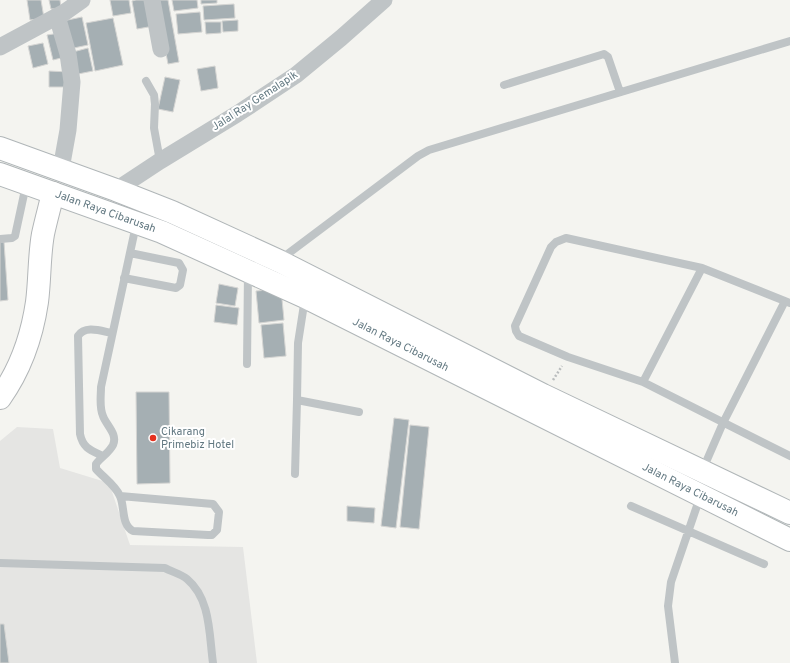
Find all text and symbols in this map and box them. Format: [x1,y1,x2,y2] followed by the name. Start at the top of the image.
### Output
[209,68,301,134] street label: Jalal Ray Gemalapik
[53,187,158,236] street label: Jalan Raya Cibarusah
[350,315,451,375] street label: Jalan Raya Cibarusah
[161,425,234,452] place label: Cikarang Primebiz Hotel
[148,433,158,443] marker: Cikarang Primebiz Hotel
[640,460,741,520] street label: Jalan Raya Cibarusah

